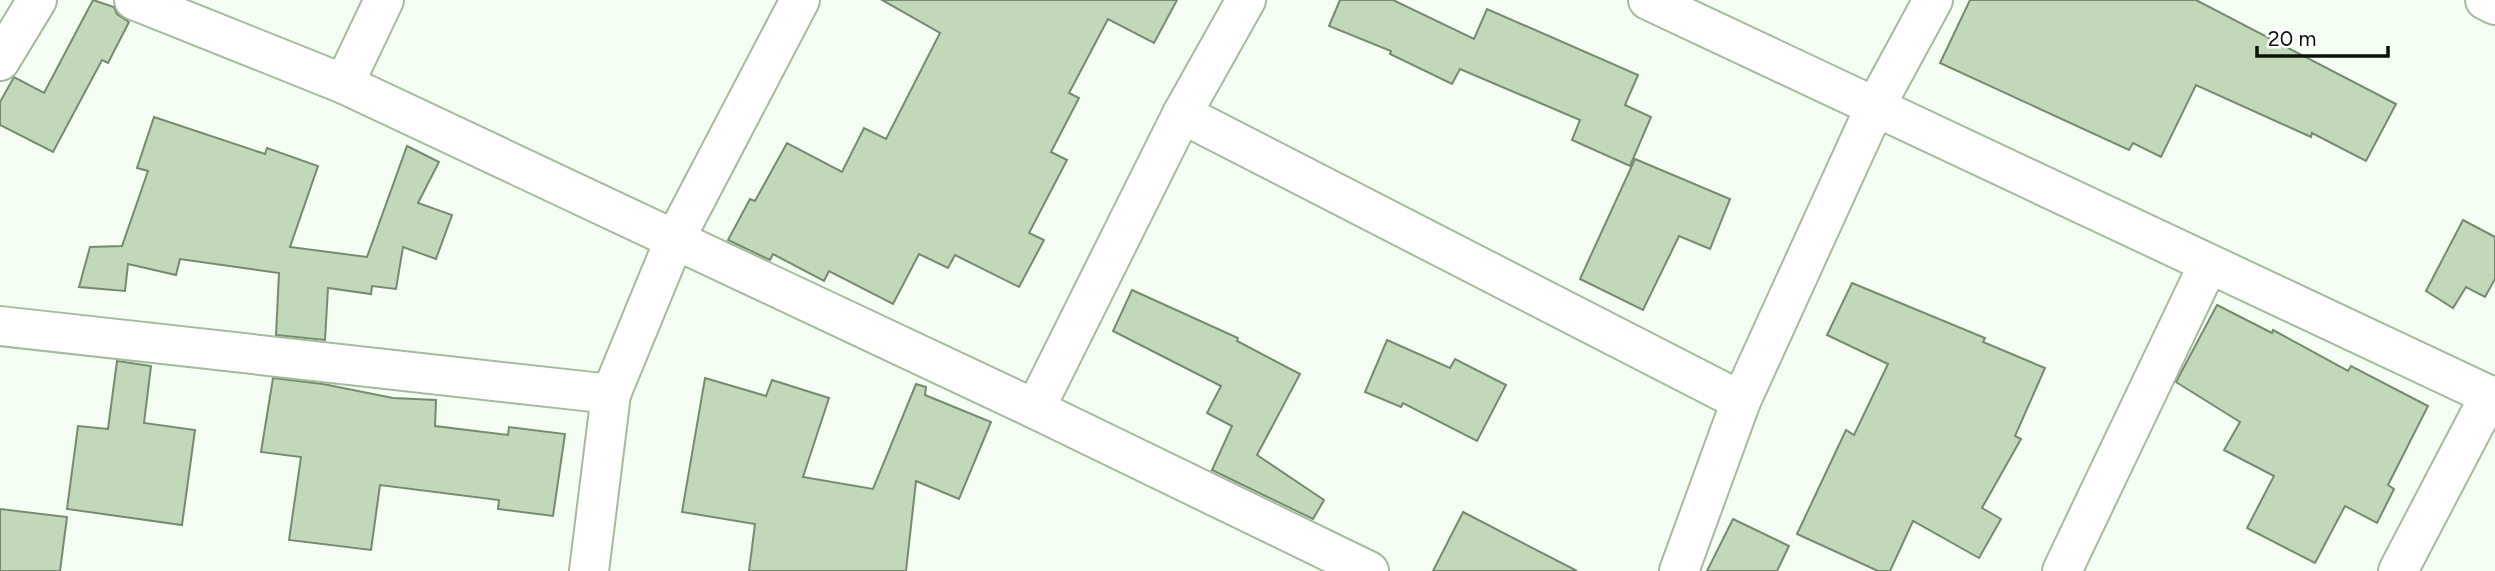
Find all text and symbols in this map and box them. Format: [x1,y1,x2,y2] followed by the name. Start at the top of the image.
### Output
[2257,14,2388,58] scale bar
[2268,26,2316,51] text: 20 m

